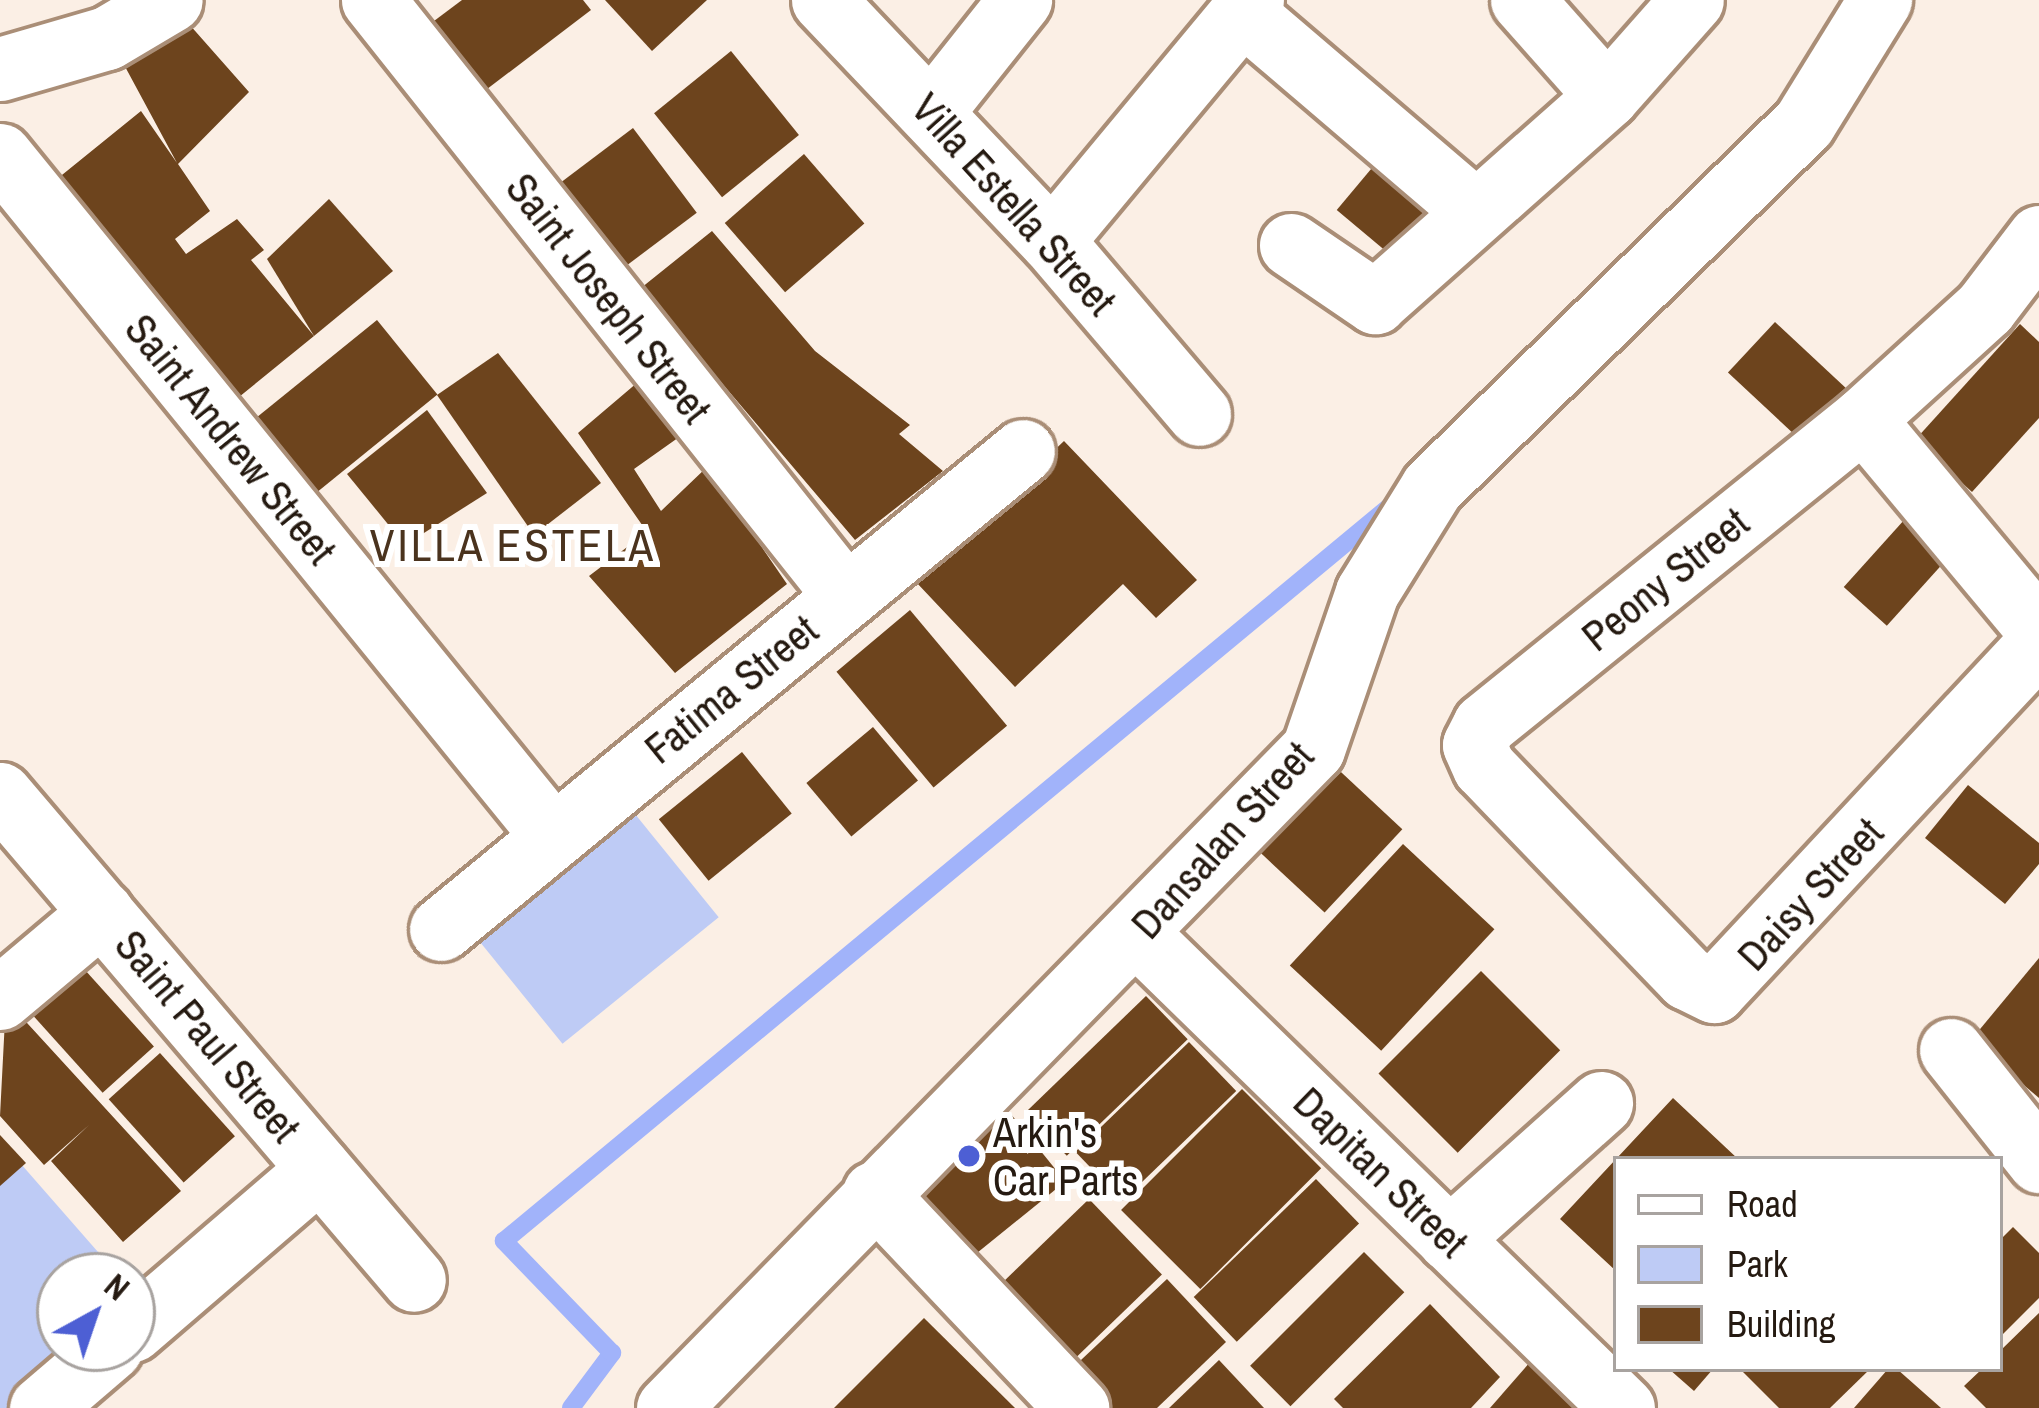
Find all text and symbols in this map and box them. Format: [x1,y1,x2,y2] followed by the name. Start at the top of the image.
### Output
[901,83,1127,325] street label: Villa Estella Street
[496,163,722,433] street label: Saint Joseph Street
[114,303,348,575] street label: Saint Andrew Street
[1572,497,1758,661] street label: Peony Street
[369,518,657,572] district label: VILLA ESTELA
[635,604,827,774] street label: Fatima Street
[1121,731,1323,949] street label: Dansalan Street
[1727,808,1893,980] street label: Daisy Street
[105,920,311,1152] street label: Saint Paul Street
[1284,1077,1478,1267] street label: Dapitan Street
[993,1107,1138,1206] place label: Arkin's Car Parts
[956,1143,982,1169] marker: Arkin's Car Parts
[1613,1156,2003,1372] legend
[1727,1180,1798,1228] text: Road
[1727,1240,1788,1288] text: Park
[36,1252,156,1372] north arrow
[96,1264,139,1310] text: N
[1727,1300,1835,1348] text: Building

